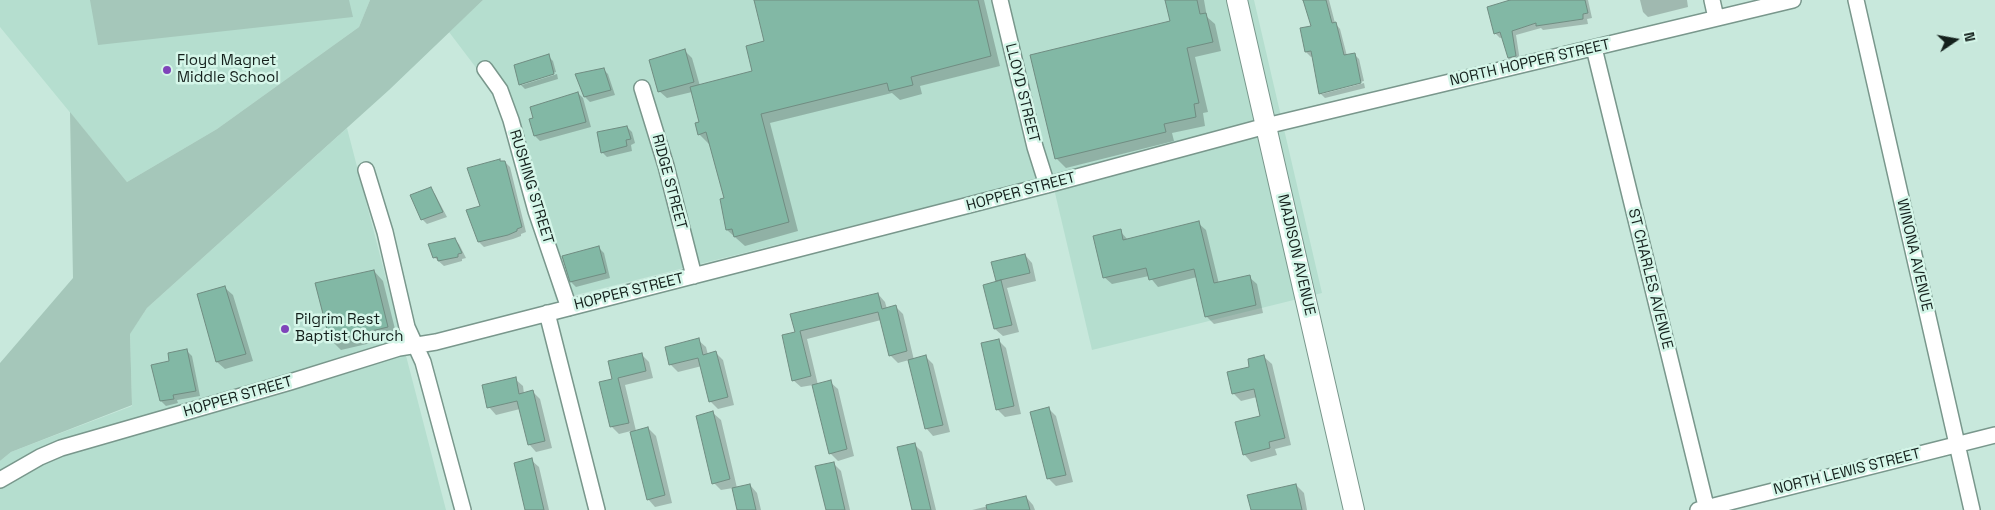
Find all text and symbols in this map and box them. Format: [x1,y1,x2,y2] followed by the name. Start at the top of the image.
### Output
[1930,15,1980,65] north arrow
[1960,30,1979,43] text: N
[1448,36,1612,90] street label: NORTH HOPPER STREET
[1001,42,1043,144] street label: LLOYD STREET
[177,52,279,87] place label: Floyd Magnet Middle School
[161,64,173,76] marker: Floyd Magnet Middle School
[505,128,557,246] street label: RUSHING STREET
[648,132,690,232] street label: RIDGE STREET
[964,169,1078,215] street label: HOPPER STREET
[1273,193,1319,317] street label: MADISON AVENUE
[1892,197,1936,313] street label: WINONA AVENUE
[1624,207,1676,351] street label: ST CHARLES AVENUE
[572,270,686,314] street label: HOPPER STREET
[295,311,403,346] place label: Pilgrim Rest Baptist Church
[279,323,291,335] marker: Pilgrim Rest Baptist Church
[181,373,295,421] street label: HOPPER STREET
[1772,445,1922,499] street label: NORTH LEWIS STREET

